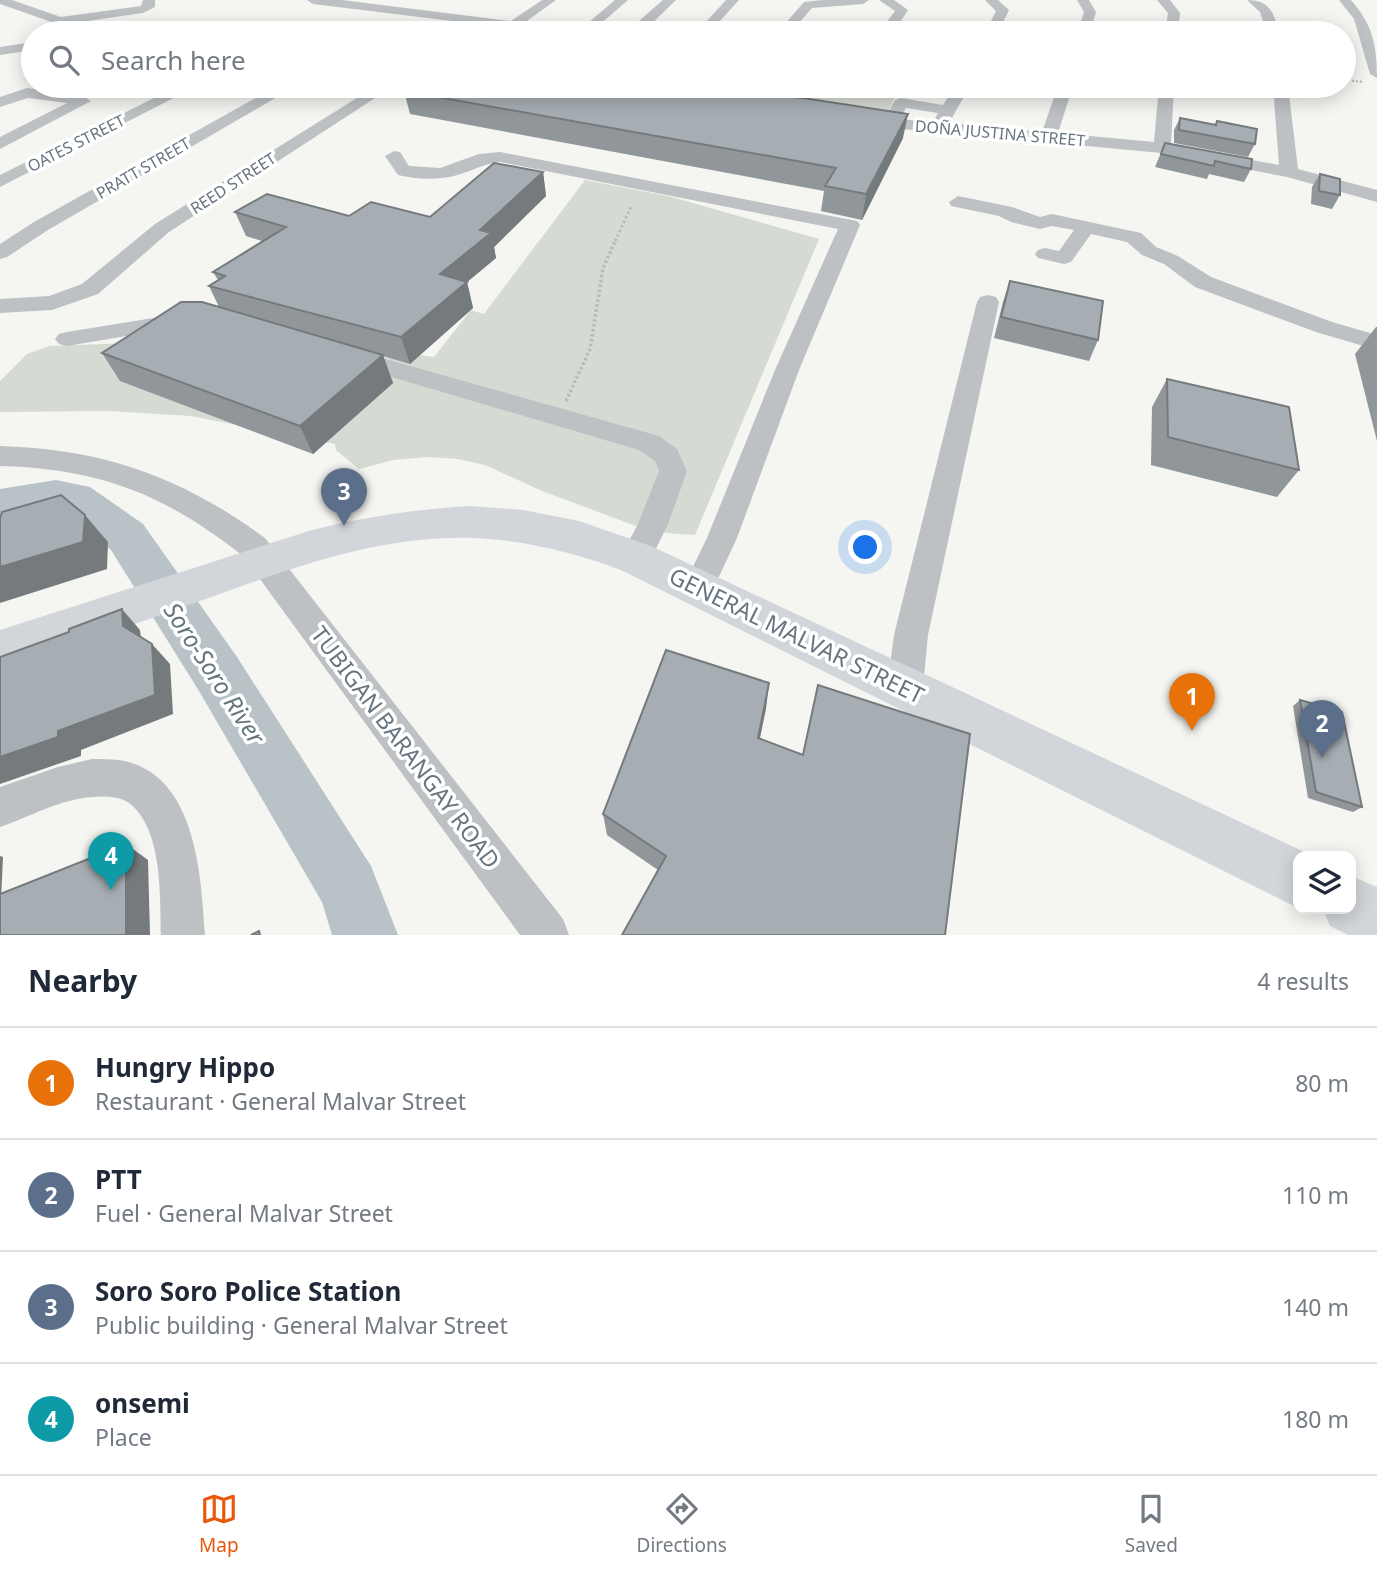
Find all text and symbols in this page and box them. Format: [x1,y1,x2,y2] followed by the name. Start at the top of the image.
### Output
[21,21,1356,98] search box
[45,41,83,79] icon: search
[101,42,246,78] text: Search here
[24,109,128,177] street label: OATES STREET
[914,115,1086,151] street label: DOÑA JUSTINA STREET
[92,132,194,204] street label: PRATT STREET
[186,147,280,219] street label: REED STREET
[321,468,367,526] pin: 3
[848,530,882,564] your location
[664,559,930,711] street label: GENERAL MALVAR STREET
[157,596,274,751] water label: Soro-Soro River
[304,619,508,875] street label: TUBIGAN BARANGAY ROAD
[1169,673,1215,731] pin: 1
[1299,700,1345,758] pin: 2
[88,832,134,890] pin: 4
[1293,851,1356,914] map controls
[1293,851,1356,914] button: layers
[28,960,137,1001] text: Nearby
[1257,965,1349,997] text: 4 results
[95,1049,275,1085] text: Hungry Hippo
[44,1067,58,1099] text: 1
[1295,1067,1349,1099] text: 80 m
[95,1085,466,1117] text: Restaurant · General Malvar Street
[95,1161,142,1197] text: PTT
[44,1179,58,1211] text: 2
[1282,1179,1349,1211] text: 110 m
[95,1197,393,1229] text: Fuel · General Malvar Street
[95,1273,401,1309] text: Soro Soro Police Station
[44,1291,58,1323] text: 3
[1282,1291,1349,1323] text: 140 m
[95,1309,508,1341] text: Public building · General Malvar Street
[95,1385,190,1421] text: onsemi
[44,1403,58,1435] text: 4
[1282,1403,1349,1435] text: 180 m
[95,1421,152,1453] text: Place
[199,1490,239,1558] tab: Map
[637,1490,727,1558] tab: Directions
[1125,1490,1178,1558] tab: Saved

